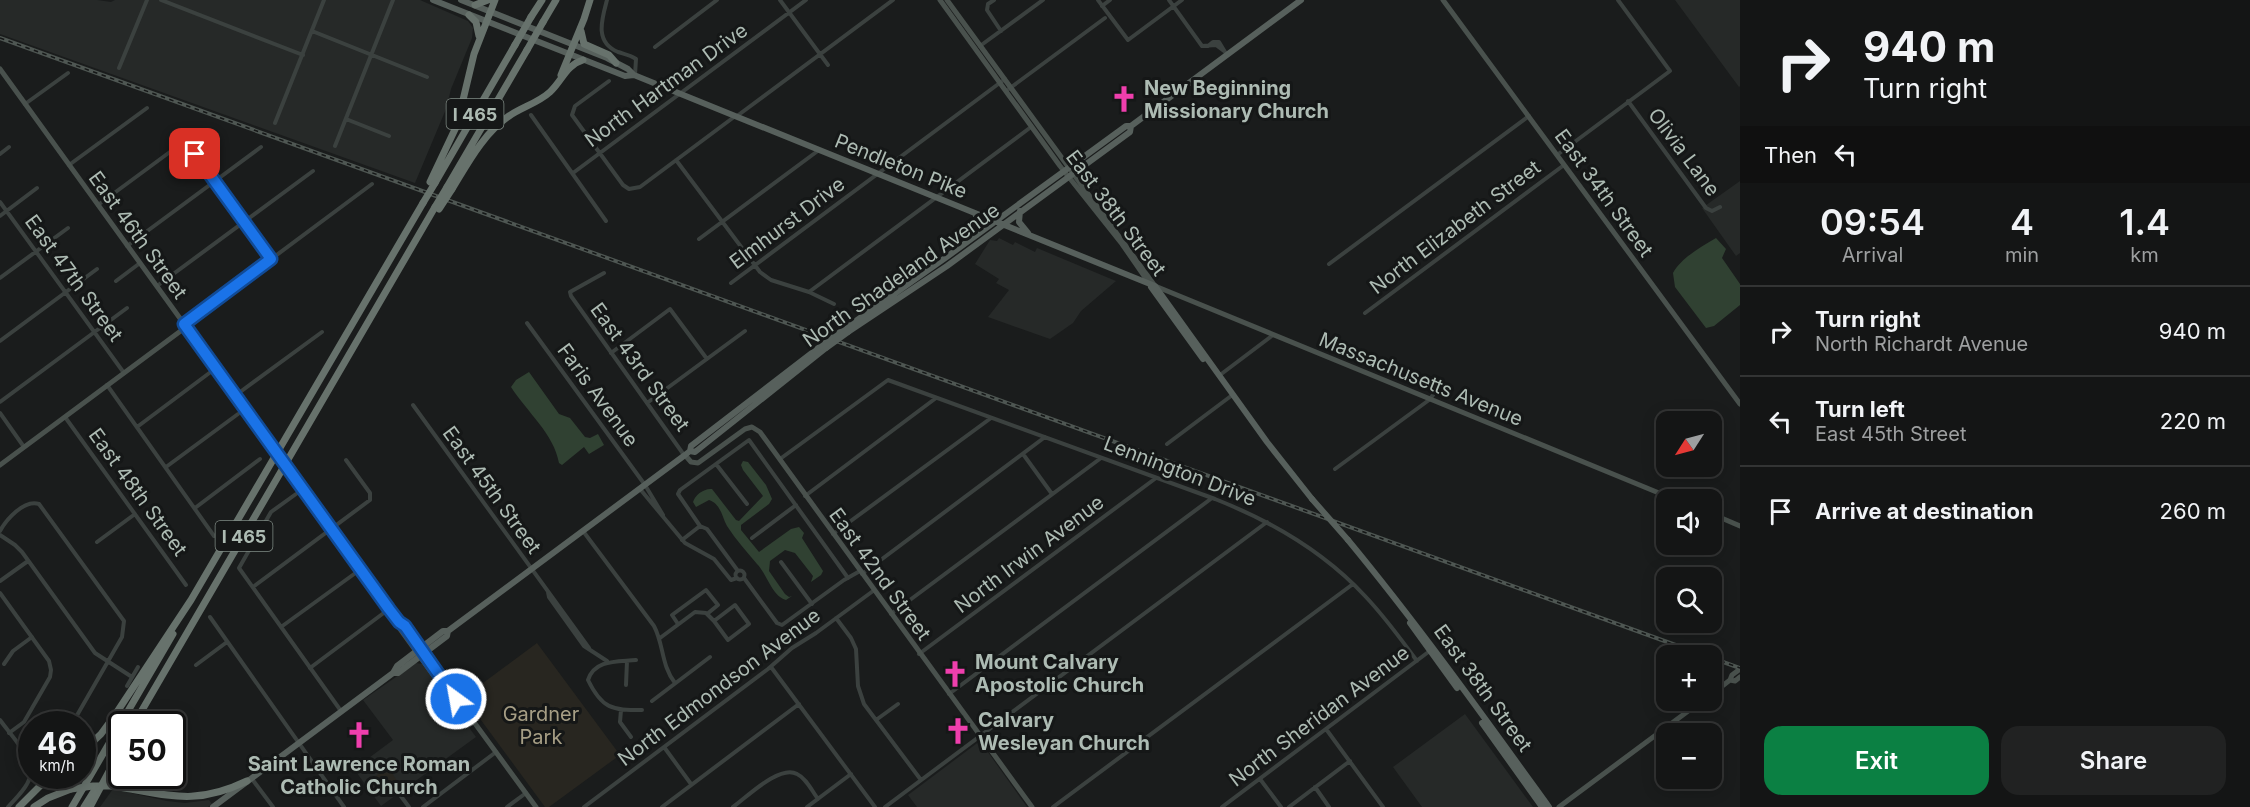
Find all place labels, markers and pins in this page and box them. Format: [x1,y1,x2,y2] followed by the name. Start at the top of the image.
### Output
[1144,76,1329,123] place label: New Beginning Missionary Church
[1109,84,1139,114] church icon: New Beginning Missionary Church
[169,128,220,179] pin
[975,650,1144,697] place label: Mount Calvary Apostolic Church
[940,659,970,689] church icon: Mount Calvary Apostolic Church
[978,708,1150,755] place label: Calvary Wesleyan Church
[943,716,973,746] church icon: Calvary Wesleyan Church
[344,720,374,750] church icon: Saint Lawrence Roman Catholic Church
[248,752,470,799] place label: Saint Lawrence Roman Catholic Church

